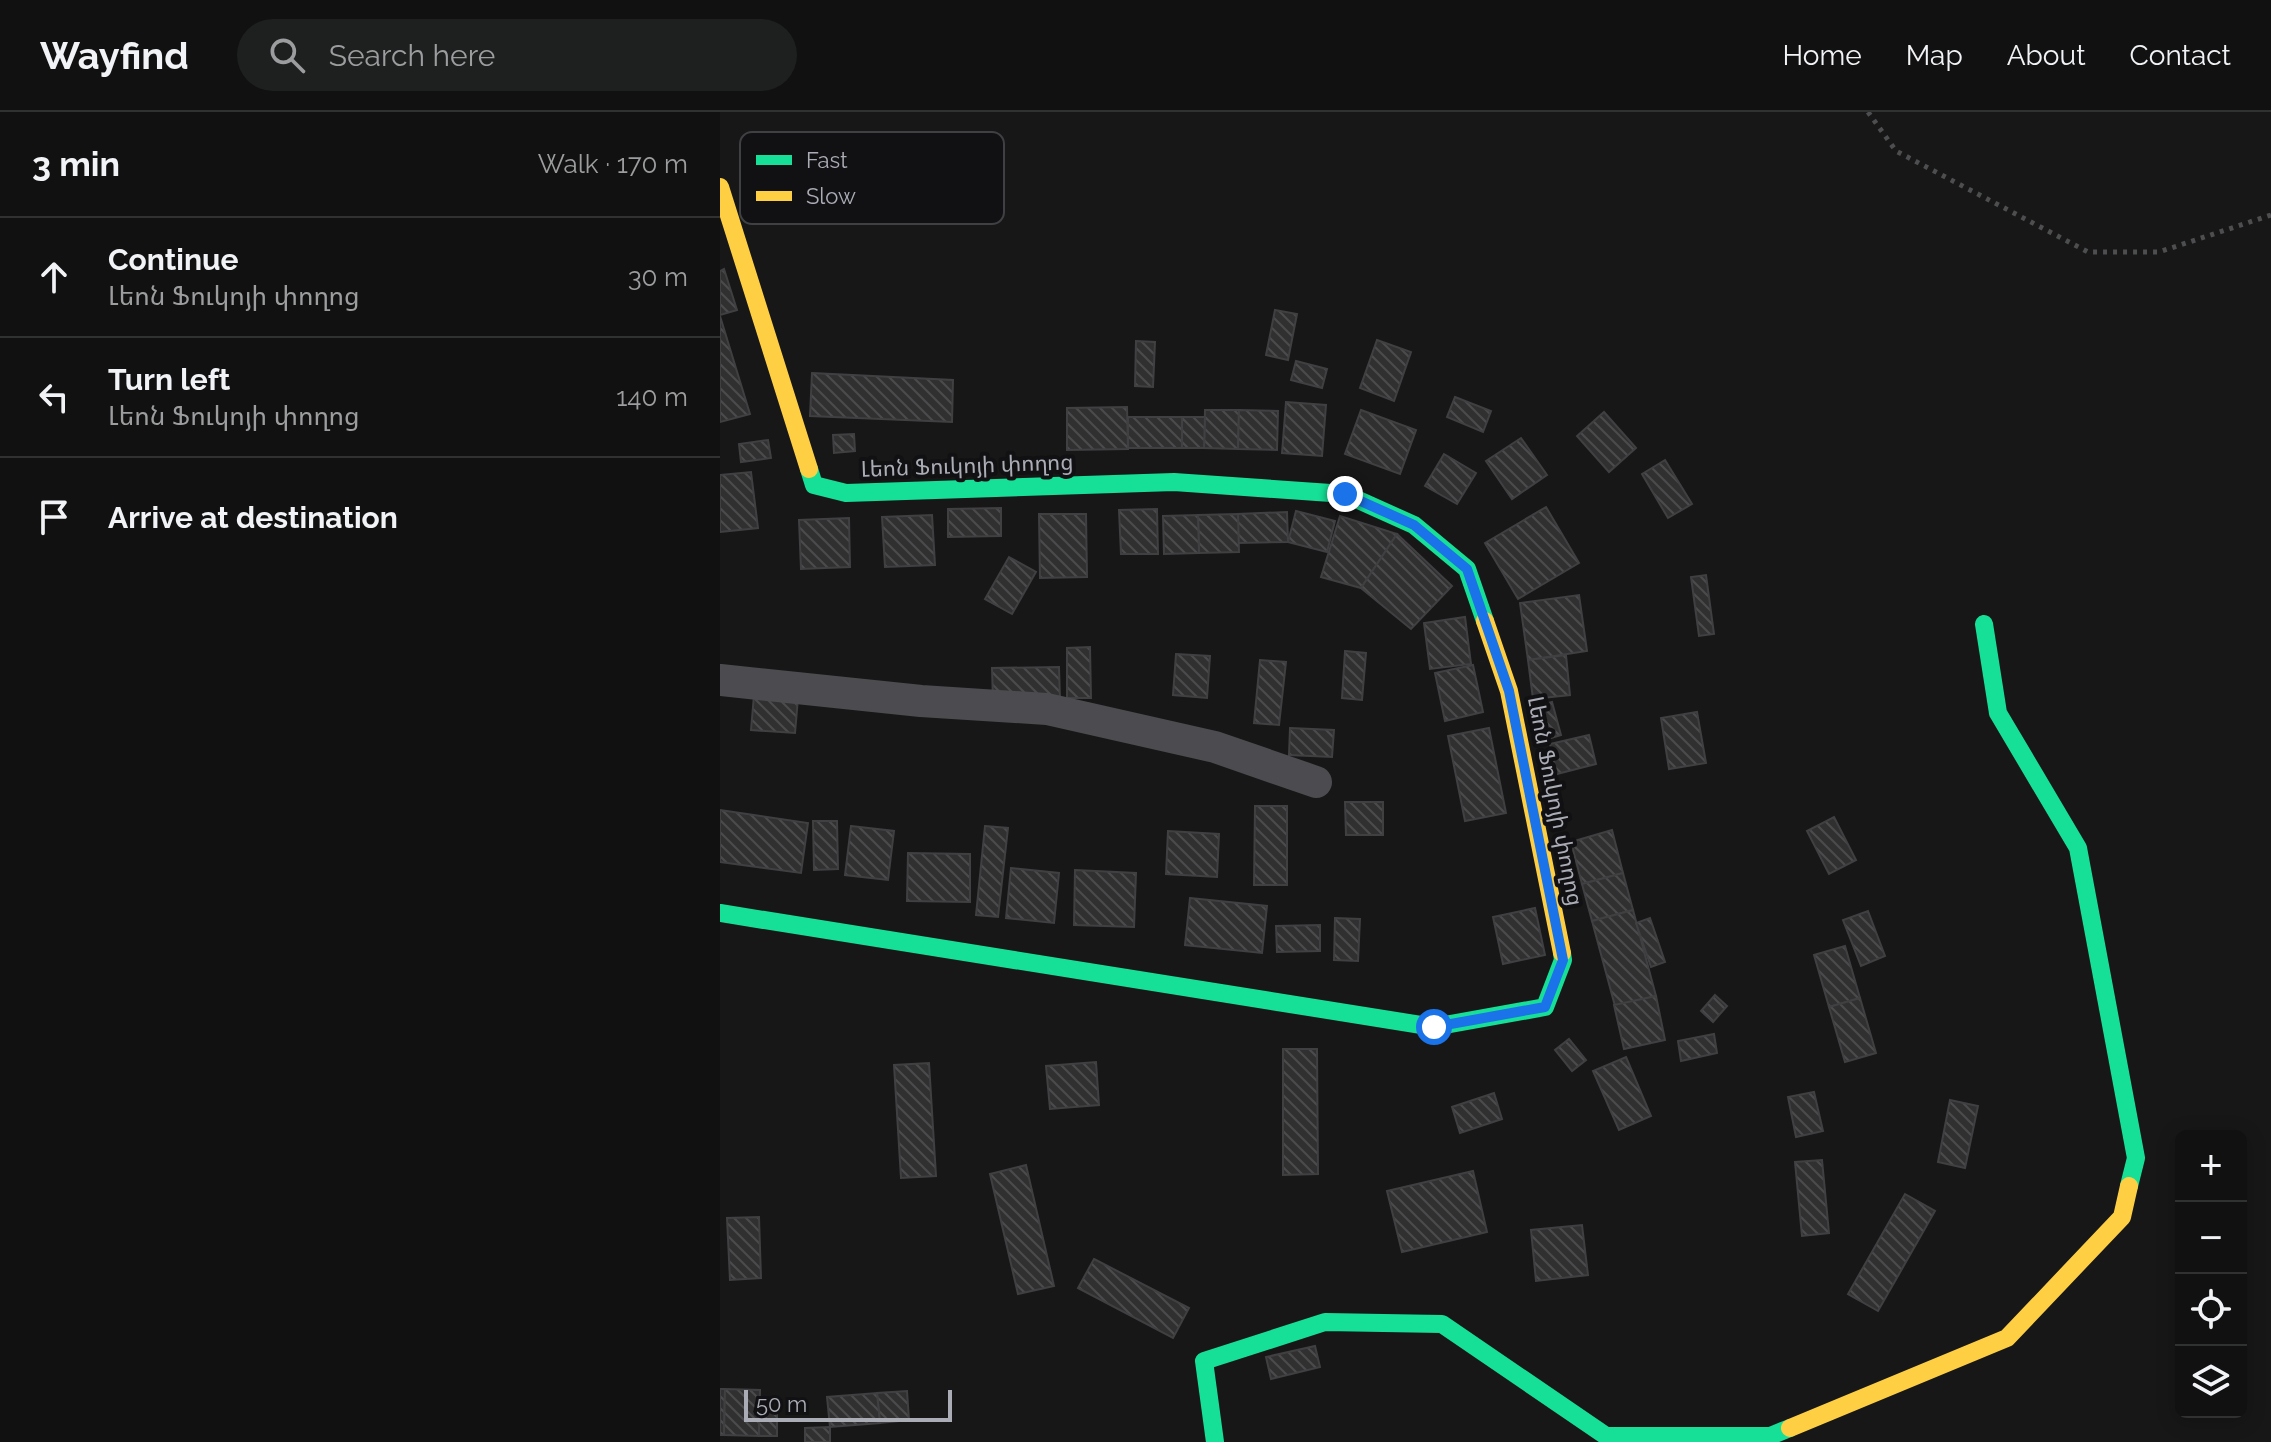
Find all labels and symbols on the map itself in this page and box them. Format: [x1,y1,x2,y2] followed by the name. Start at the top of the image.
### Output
[740,132,1004,224] legend
[806,147,848,173] text: Fast
[806,183,856,209] text: Slow
[860,448,1074,482] street label: Լեոն Ֆուկոյի փողոց
[1327,476,1363,512] route end
[1523,694,1589,908] street label: Լեոն Ֆուկոյի փողոց
[1416,1009,1452,1045] route start
[744,1386,952,1422] scale bar

